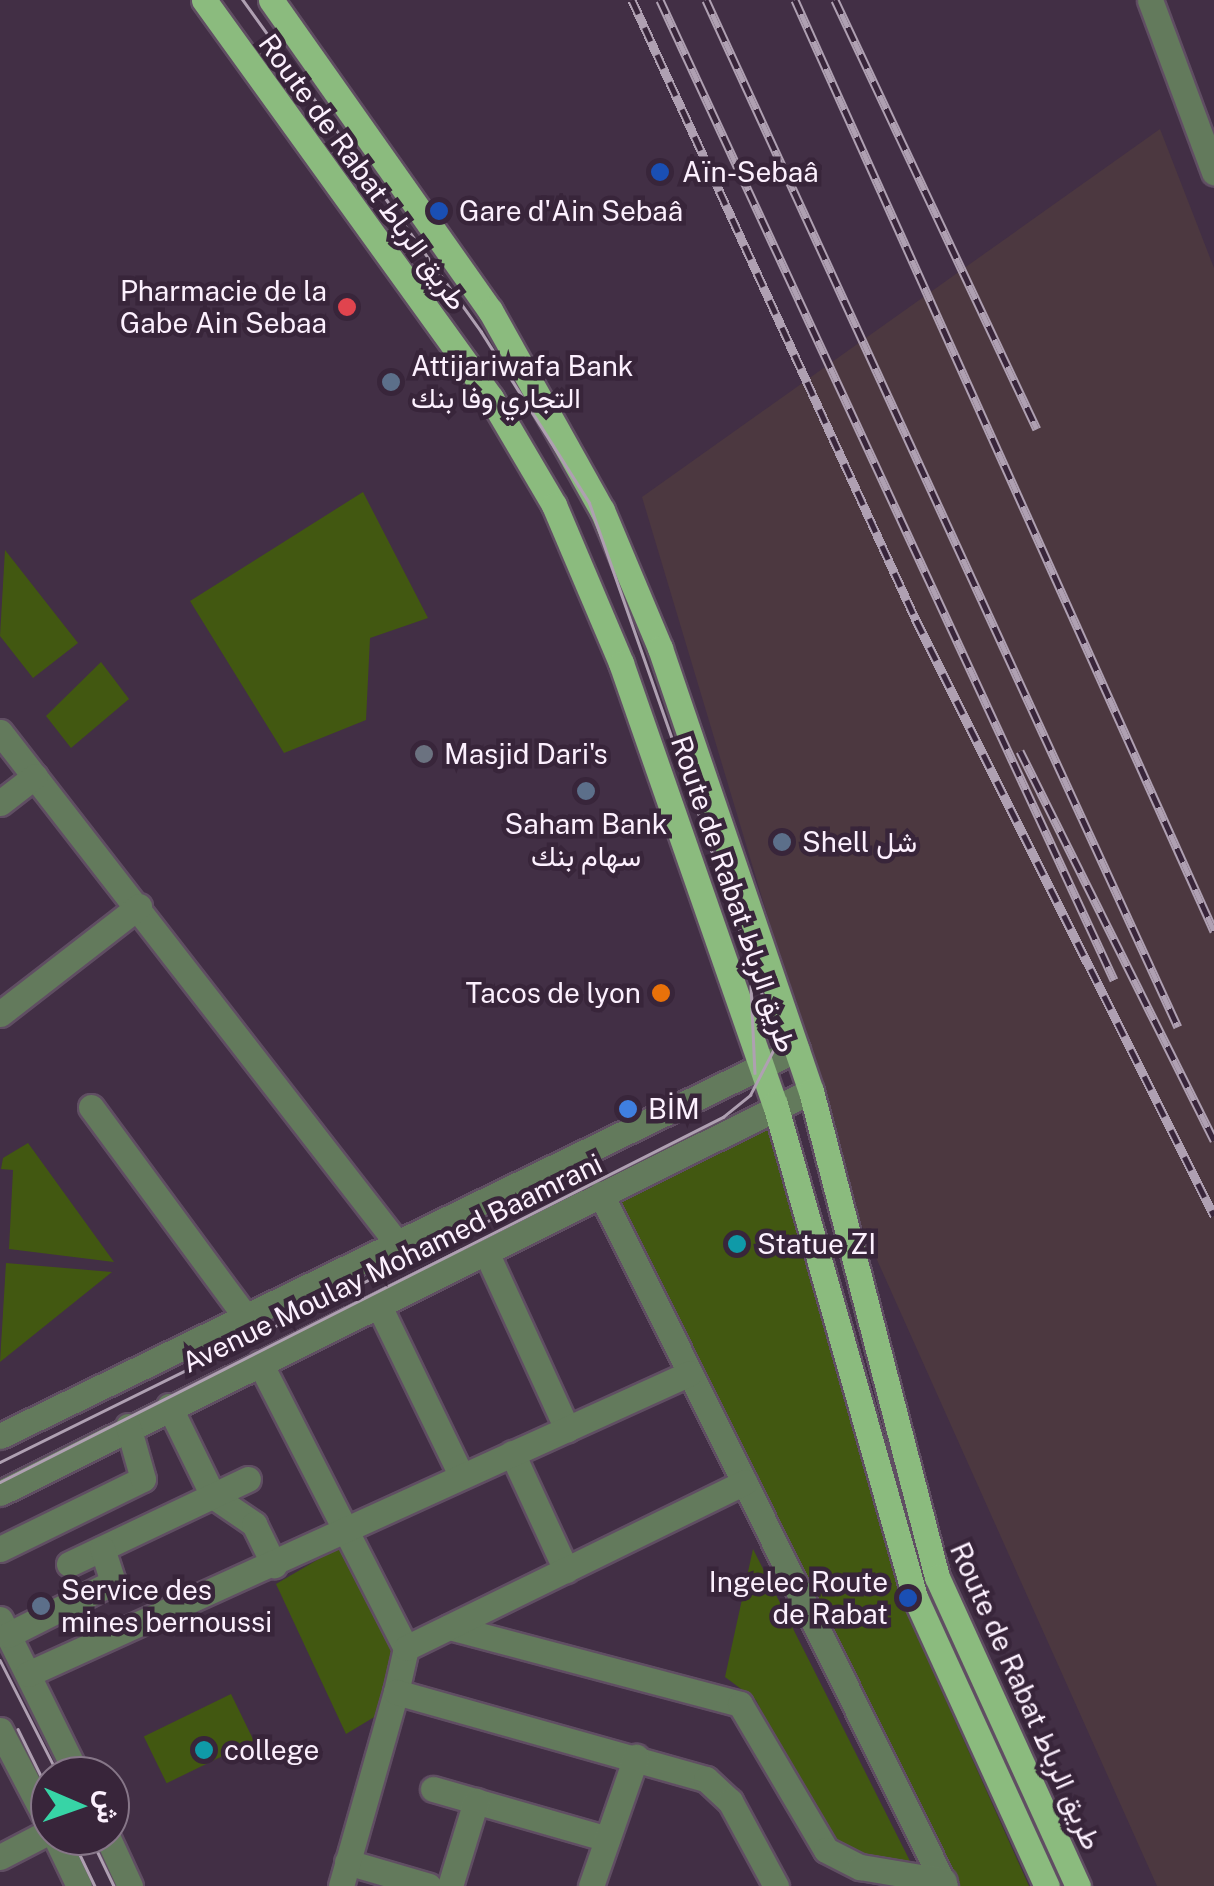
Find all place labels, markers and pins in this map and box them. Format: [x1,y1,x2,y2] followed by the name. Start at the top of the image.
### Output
[682,155,819,189] place label: Aïn-Sebaâ
[647,159,673,185] marker: Aïn-Sebaâ
[459,194,684,228] place label: Gare d'Ain Sebaâ
[428,200,450,222] marker: Gare d'Ain Sebaâ
[119,274,327,340] place label: Pharmacie de la Gabe Ain Sebaa
[336,296,358,318] marker: Pharmacie de la Gabe Ain Sebaa
[411,349,634,415] place label: Attijariwafa Bank التجاري وفا بنك
[380,371,402,393] marker: Attijariwafa Bank التجاري وفا بنك
[444,737,608,771] place label: Masjid Dari's
[413,743,435,765] marker: Masjid Dari's
[575,780,597,802] marker: Saham Bank سهام بنك
[505,807,667,873] place label: Saham Bank سهام بنك
[802,825,917,859] place label: Shell شل
[771,831,793,853] marker: Shell شل
[465,976,641,1010] place label: Tacos de lyon
[650,982,672,1004] marker: Tacos de lyon
[648,1092,700,1126] place label: BİM
[617,1098,639,1120] marker: BİM
[757,1227,876,1261] place label: Statue ZI
[726,1233,748,1255] marker: Statue ZI
[709,1565,888,1631] place label: Ingelec Route de Rabat
[61,1573,272,1639] place label: Service des mines bernoussi
[897,1587,919,1609] marker: Ingelec Route de Rabat
[30,1595,52,1617] marker: Service des mines bernoussi
[224,1733,319,1767] place label: college
[193,1739,215,1761] marker: college

